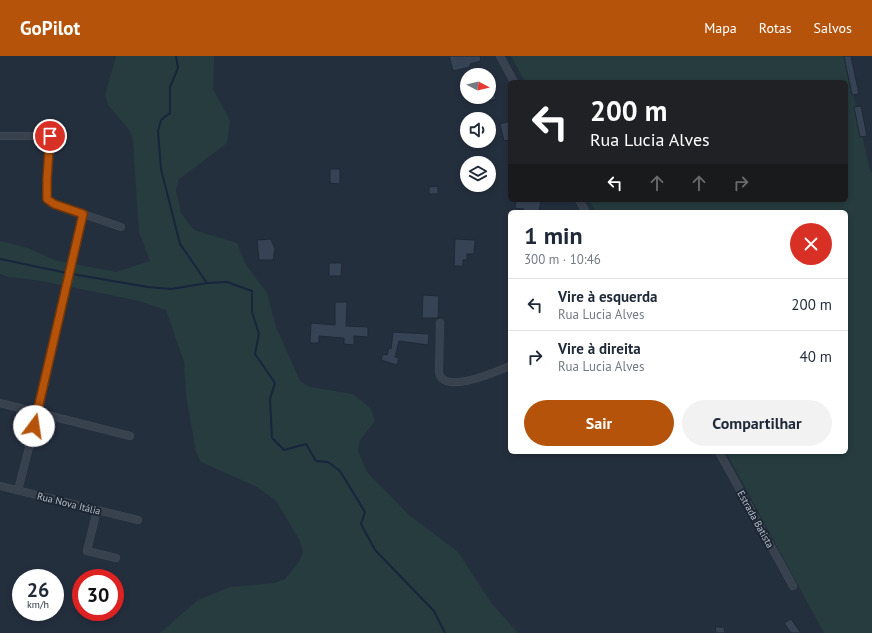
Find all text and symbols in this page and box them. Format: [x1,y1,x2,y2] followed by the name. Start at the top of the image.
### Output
[20,16,80,40] text: GoPilot
[704,19,737,37] text: Mapa
[759,19,792,37] text: Rotas
[814,19,852,37] text: Salvos
[460,68,496,104] north arrow
[460,68,496,192] map controls
[590,92,667,129] text: 200 m
[524,96,576,148] icon: left
[460,112,496,148] button: sound
[33,119,67,153] pin
[39,125,61,147] icon: arrive
[590,128,710,151] text: Rua Lucia Alves
[460,156,496,192] button: layers
[604,172,626,194] icon: left
[646,172,668,194] icon: ahead
[688,172,710,194] icon: ahead
[730,172,752,194] icon: right
[524,220,583,251] text: 1 min
[790,223,832,265] button: close
[524,251,601,268] text: 300 m · 10:46
[558,287,657,306] text: Vire à esquerda
[524,294,546,316] icon: left
[791,295,832,314] text: 200 m
[558,306,644,323] text: Rua Lucia Alves
[558,339,641,358] text: Vire à direita
[524,346,546,368] icon: right
[799,347,832,366] text: 40 m
[558,358,644,375] text: Rua Lucia Alves
[524,400,674,446] button: Sair
[682,400,832,446] button: Compartilhar
[13,405,55,447] position arrow
[734,488,777,550] street label: Estrada Batista
[36,489,102,518] street label: Rua Nova Itália
[72,569,124,621] speed limit sign: 30
[27,577,49,603] text: 26
[27,598,49,611] text: km/h

